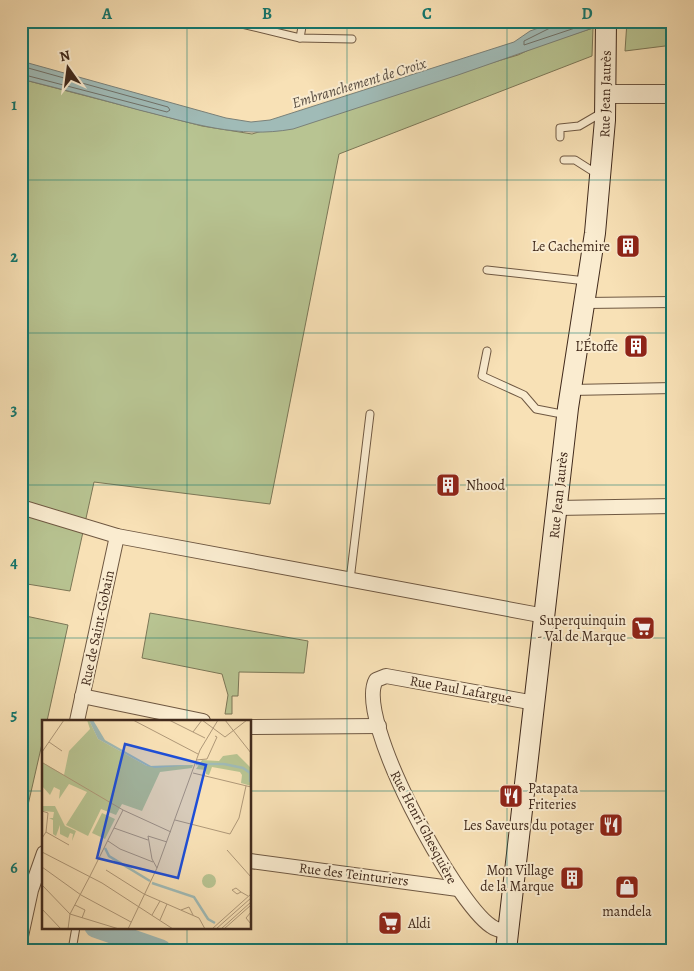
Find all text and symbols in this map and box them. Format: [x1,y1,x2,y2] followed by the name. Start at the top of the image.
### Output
[101,3,113,25] text: A
[262,3,272,25] text: B
[422,3,432,25] text: C
[581,3,593,25] text: D
[42,42,92,92] north arrow
[58,45,72,66] text: N
[595,50,616,138] street label: Rue Jean Jaurès
[289,53,430,113] water label: Embranchement de Croix
[11,94,17,116] text: 1
[615,233,641,259] building icon: Le Cachemire
[532,237,610,256] place label: Le Cachemire
[10,246,18,268] text: 2
[623,333,649,359] building icon: L’Étoffe
[575,337,618,356] place label: L’Étoffe
[11,399,18,421] text: 3
[544,451,573,540] street label: Rue Jean Jaurès
[435,472,461,498] building icon: Nhood
[466,476,505,495] place label: Nhood
[10,552,18,574] text: 4
[76,568,119,688] street label: Rue de Saint-Gobain
[537,611,626,646] place label: Superquinquin - Val de Marque
[630,615,656,641] supermarket icon: Superquinquin - Val de Marque
[408,671,513,708] street label: Rue Paul Lafargue
[11,704,18,726] text: 5
[42,720,251,928] inset map
[386,767,462,887] street label: Rue Henri Ghesquière
[528,779,579,814] place label: Patapata Friteries
[498,783,524,809] restaurant icon: Patapata Friteries
[598,812,624,838] restaurant icon: Les Saveurs du potager
[463,816,595,835] place label: Les Saveurs du potager
[10,857,18,879] text: 6
[298,858,410,891] street label: Rue des Teinturiers
[480,861,554,896] place label: Mon Village de la Marque
[559,865,585,891] building icon: Mon Village de la Marque
[614,874,640,900] shop icon: mandela
[602,902,652,921] place label: mandela
[377,910,403,936] supermarket icon: Aldi
[407,914,431,933] place label: Aldi

